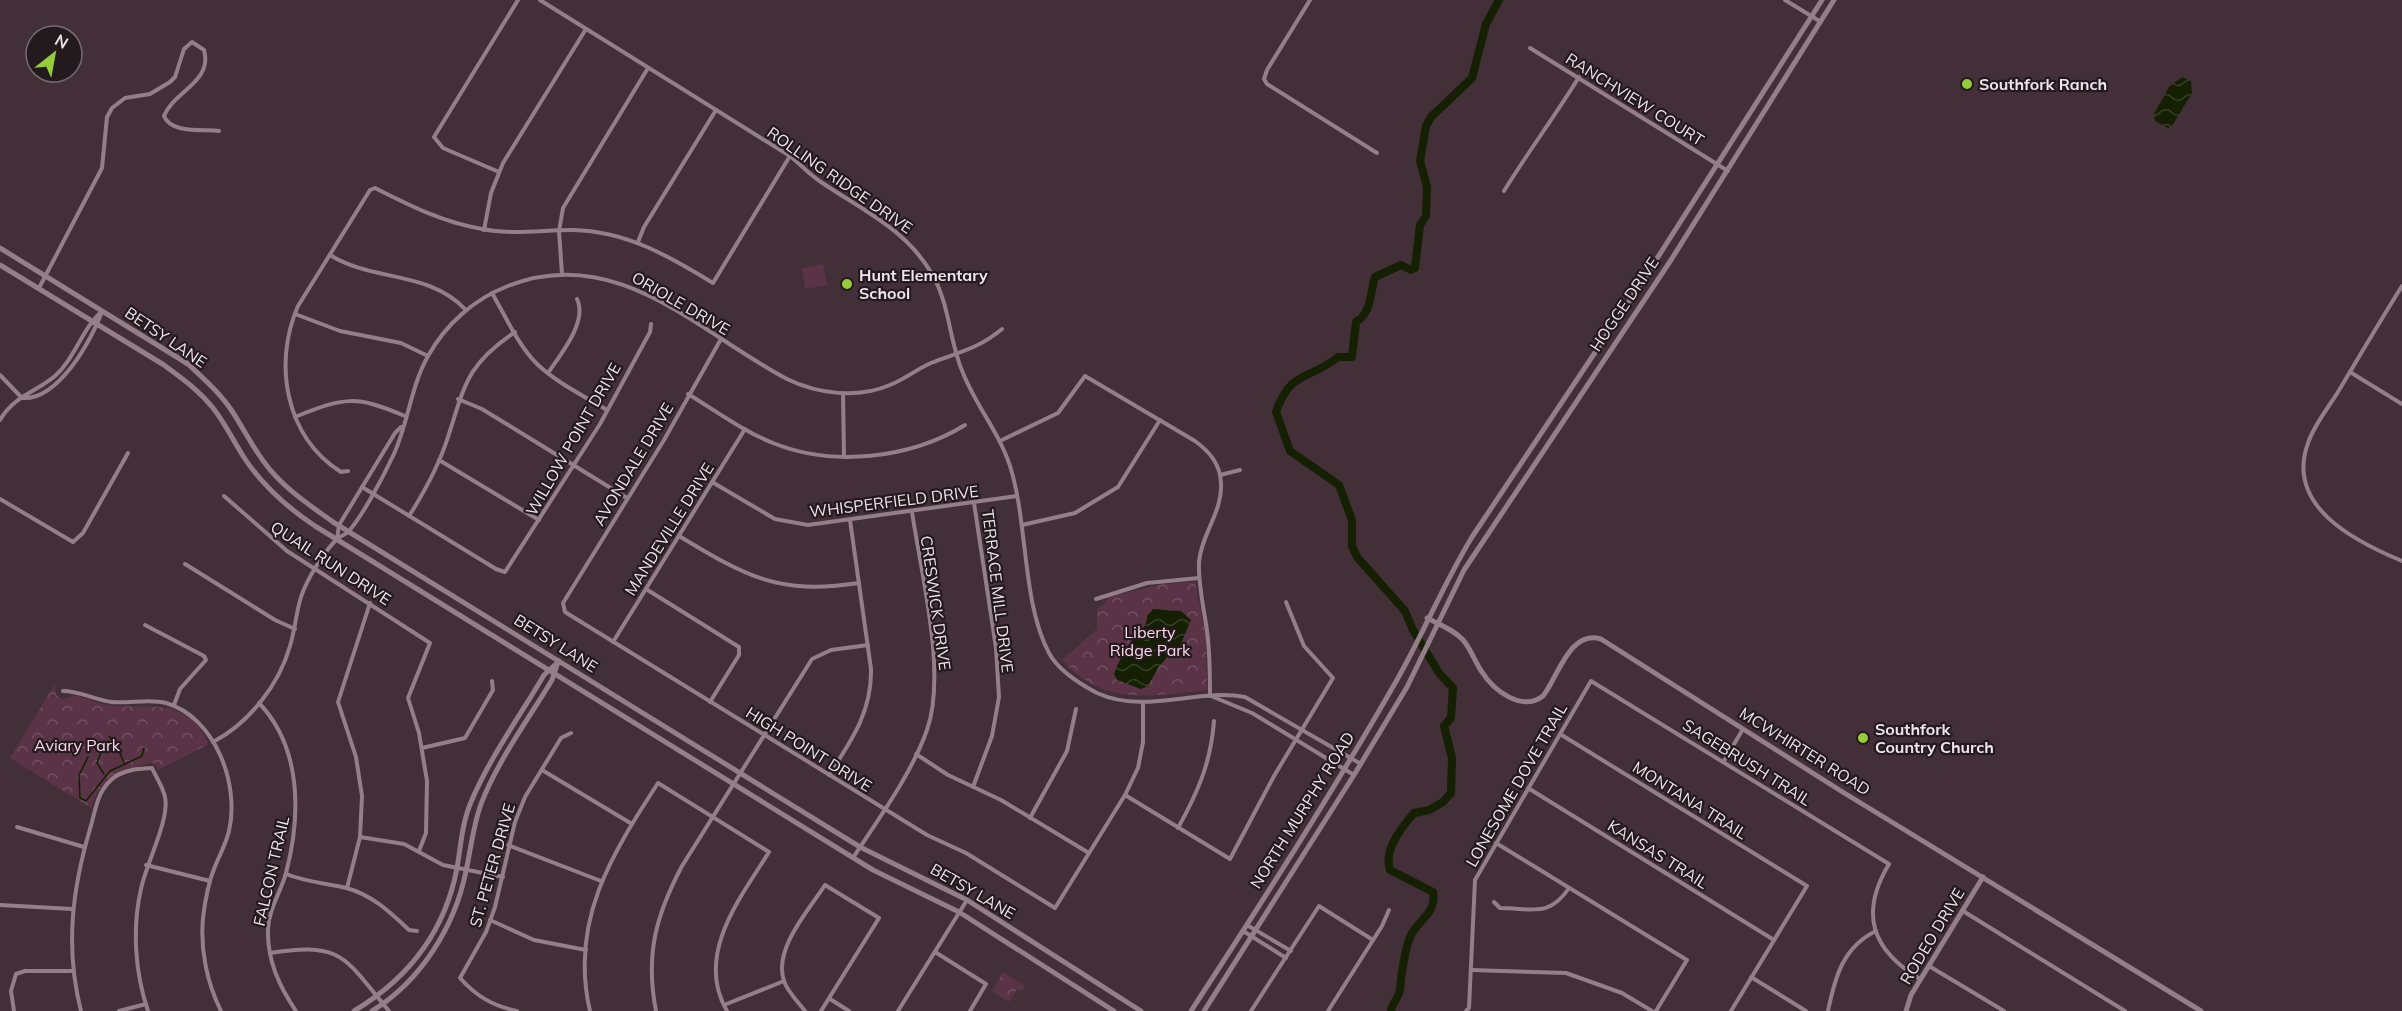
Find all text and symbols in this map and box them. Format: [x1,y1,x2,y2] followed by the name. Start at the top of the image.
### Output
[24,24,84,84] north arrow
[51,29,72,53] text: N
[1562,48,1708,150] street label: RANCHVIEW COURT
[1979,74,2107,94] place label: Southfork Ranch
[1960,77,1974,91] marker: Southfork Ranch
[763,122,917,238] street label: ROLLING RIDGE DRIVE
[1585,253,1663,355] street label: HOGGE DRIVE
[859,265,988,303] place label: Hunt Elementary School
[628,267,734,339] street label: ORIOLE DRIVE
[840,277,854,291] marker: Hunt Elementary School
[121,302,211,372] street label: BETSY LANE
[521,359,625,519] street label: WILLOW POINT DRIVE
[588,399,678,529] street label: AVONDALE DRIVE
[620,459,718,599] street label: MANDEVILLE DRIVE
[808,481,980,521] street label: WHISPERFIELD DRIVE
[978,508,1018,674] street label: TERRACE MILL DRIVE
[267,517,395,609] street label: QUAIL RUN DRIVE
[917,534,955,672] street label: CRESWICK DRIVE
[511,609,601,677] street label: BETSY LANE
[1110,622,1191,660] park label: Liberty Ridge Park
[1461,700,1571,870] street label: LONESOME DOVE TRAIL
[742,702,876,796] street label: HIGH POINT DRIVE
[1736,703,1874,799] street label: MCWHIRTER ROAD
[1679,714,1815,810] street label: SAGEBRUSH TRAIL
[1875,719,1994,757] place label: Southfork Country Church
[1246,728,1358,892] street label: NORTH MURPHY ROAD
[1856,731,1870,745] marker: Southfork Country Church
[34,735,121,755] park label: Aviary Park
[1629,757,1751,843] street label: MONTANA TRAIL
[465,801,519,929] street label: ST. PETER DRIVE
[249,814,293,928] street label: FALCON TRAIL
[1604,815,1712,893] street label: KANSAS TRAIL
[927,859,1019,923] street label: BETSY LANE
[1895,884,1969,988] street label: RODEO DRIVE

